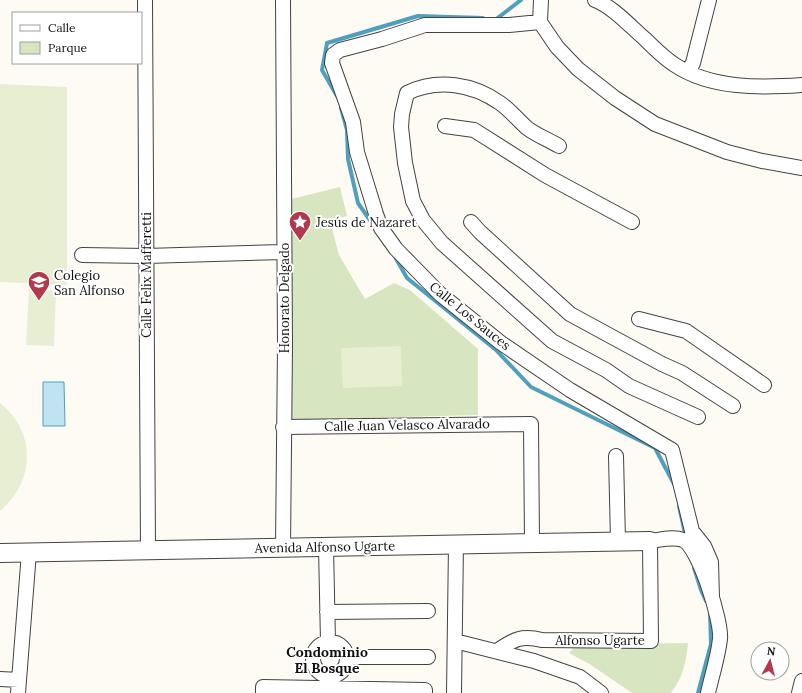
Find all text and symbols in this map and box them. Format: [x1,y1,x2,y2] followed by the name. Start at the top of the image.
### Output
[12,12,142,64] legend
[48,20,76,35] text: Calle
[48,40,88,55] text: Parque
[287,209,313,242] place icon: Jesús de Nazaret
[138,212,155,338] street label: Calle Felix Mafferetti
[315,214,417,231] place label: Jesús de Nazaret
[276,242,293,353] street label: Honorato Delgado
[54,267,125,299] place label: Colegio San Alfonso
[26,269,52,302] school or university icon: Colegio San Alfonso
[426,278,514,354] street label: Calle Los Sauces
[324,415,490,435] street label: Calle Juan Velasco Alvarado
[254,537,395,557] street label: Avenida Alfonso Ugarte
[554,632,645,649] street label: Alfonso Ugarte
[750,641,790,681] north arrow
[286,643,368,677] district label: Condominio El Bosque
[766,644,777,659] text: N

